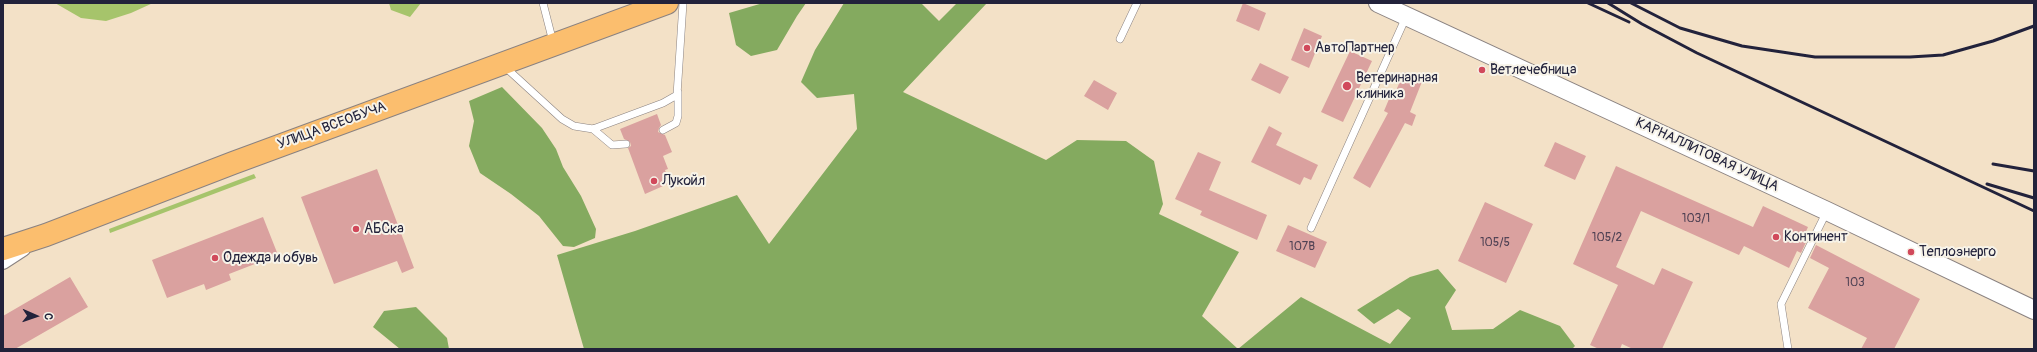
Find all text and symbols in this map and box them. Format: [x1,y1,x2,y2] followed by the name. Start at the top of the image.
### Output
[1315,40,1395,56] place label: АвтоПартнер
[1302,43,1312,53] marker: АвтоПартнер
[1490,62,1577,78] place label: Ветлечебница
[1477,65,1487,75] marker: Ветлечебница
[1356,70,1438,102] place label: Ветеринарная клиника
[1341,80,1353,92] marker: Ветеринарная клиника
[275,99,389,153] street label: УЛИЦА ВСЕОБУЧА
[1633,114,1781,196] street label: КАРНАЛЛИТОВАЯ УЛИЦА
[662,173,705,189] place label: Лукойл
[649,176,659,186] marker: Лукойл
[1682,212,1710,226] house number: 103/1
[364,221,404,237] place label: АБСка
[351,224,361,234] marker: АБСка
[1784,229,1848,245] place label: Континент
[1592,231,1622,245] house number: 105/2
[1771,232,1781,242] marker: Континент
[1480,236,1510,250] house number: 105/5
[1289,240,1315,254] house number: 107В
[1919,244,1996,260] place label: Теплоэнерго
[1906,247,1916,257] marker: Теплоэнерго
[223,250,318,266] place label: Одежда и обувь
[210,253,220,263] marker: Одежда и обувь
[1845,276,1865,290] house number: 103
[16,296,56,336] north arrow
[42,313,55,320] text: С

